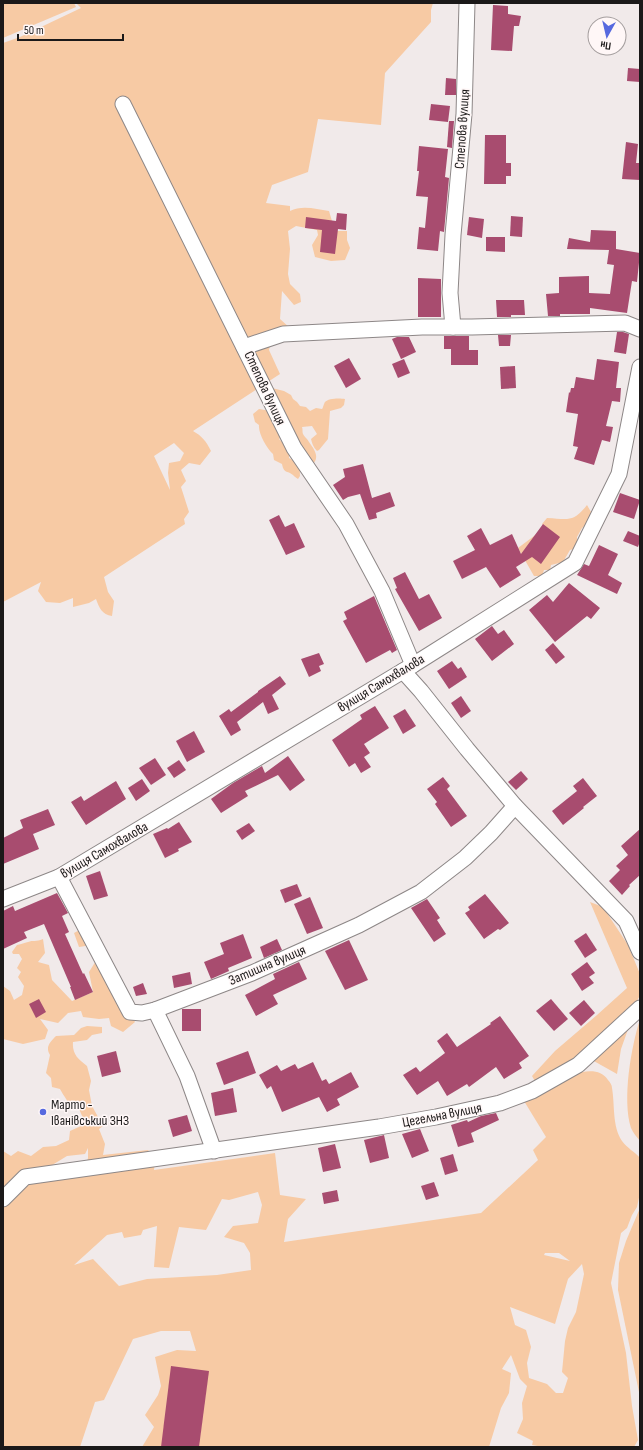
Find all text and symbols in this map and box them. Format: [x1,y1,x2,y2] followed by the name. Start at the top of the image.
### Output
[18,16,123,42] scale bar
[587,16,627,56] north arrow
[24,23,44,38] text: 50 m
[599,38,612,53] text: Пн
[451,89,473,169] street label: Степова вулиця
[240,348,290,428] street label: Степова вулиця
[334,650,428,716] street label: вулиця Самохвалова
[57,818,151,882] street label: вулиця Самохвалова
[226,941,308,989] street label: Затишна вулиця
[51,1096,129,1129] place label: Марто - Іванівський ЗНЗ
[401,1099,483,1131] street label: Цегельна вулиця
[38,1107,48,1117] marker: Марто - Іванівський ЗНЗ

